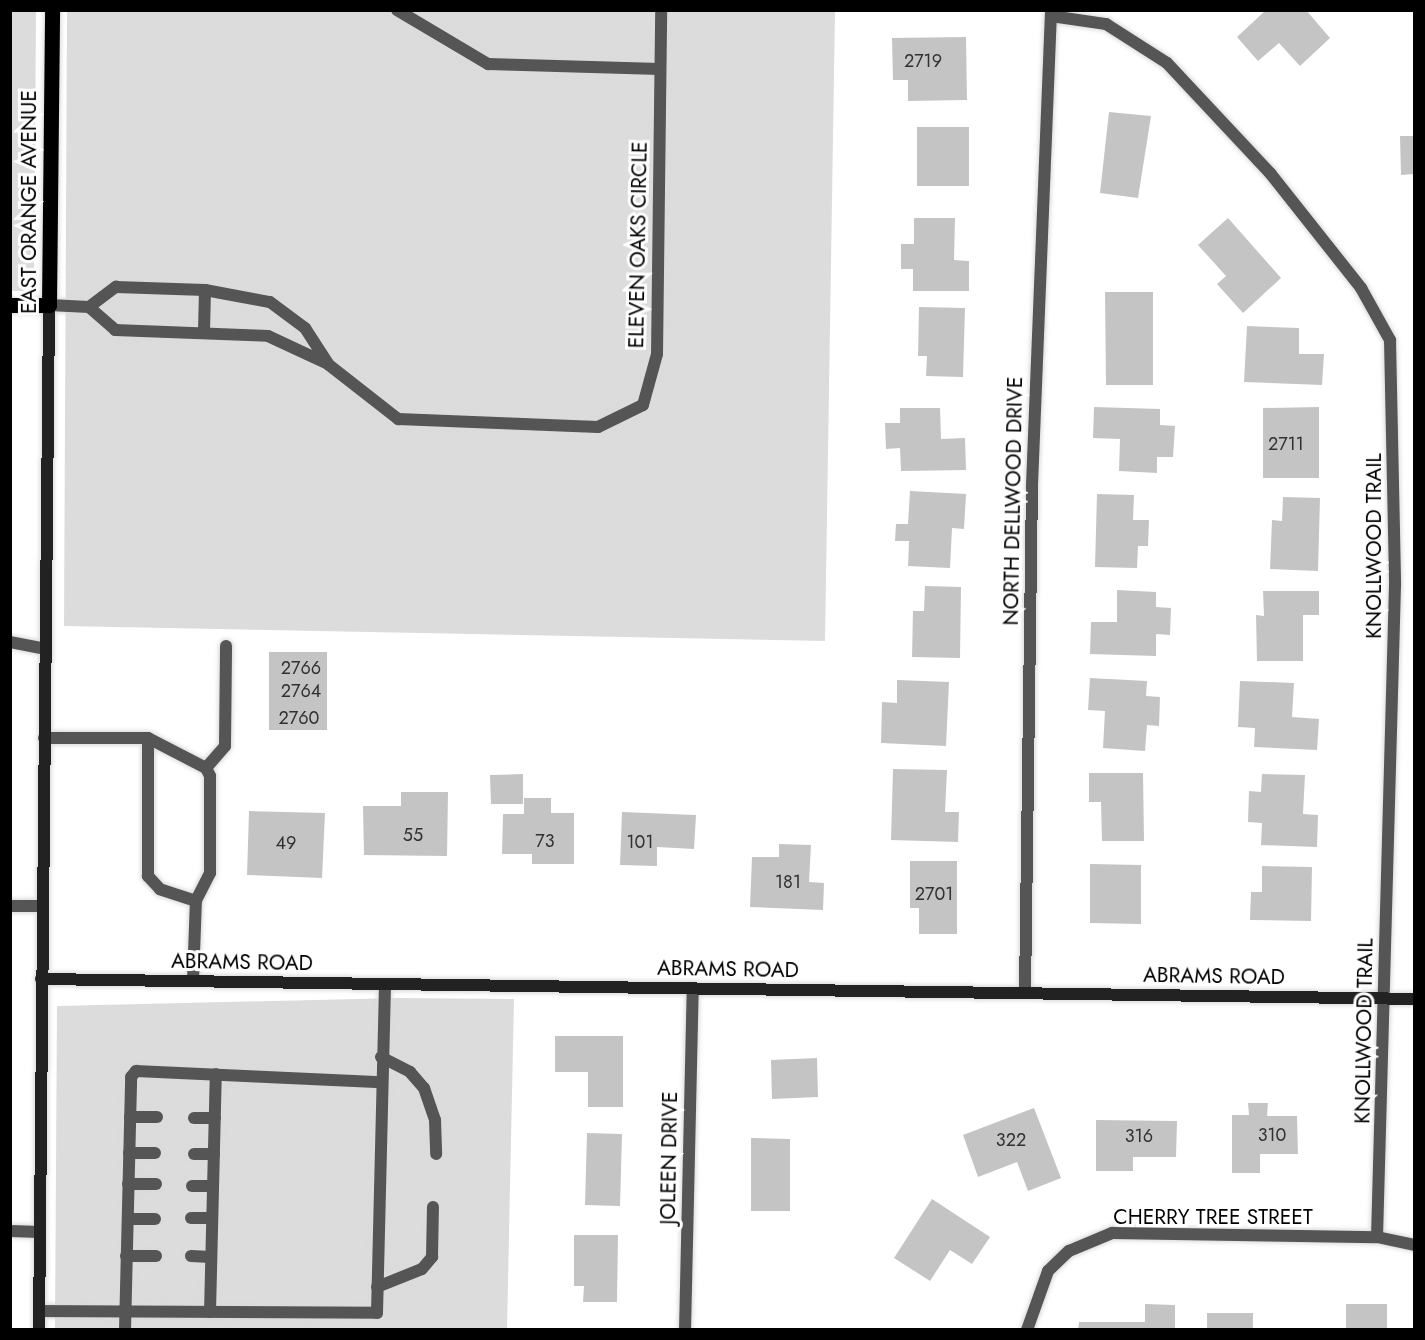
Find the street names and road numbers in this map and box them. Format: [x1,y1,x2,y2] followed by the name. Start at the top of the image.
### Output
[16,90,42,314] street label: EAST ORANGE AVENUE
[624,141,652,349] street label: ELEVEN OAKS CIRCLE
[998,376,1028,626] street label: NORTH DELLWOOD DRIVE
[1361,453,1387,639] street label: KNOLLWOOD TRAIL
[1350,938,1378,1124] street label: KNOLLWOOD TRAIL
[171,948,313,976] street label: ABRAMS ROAD
[657,955,799,983] street label: ABRAMS ROAD
[1143,962,1285,990] street label: ABRAMS ROAD
[655,1091,683,1225] street label: JOLEEN DRIVE
[1113,1204,1313,1230] street label: CHERRY TREE STREET

